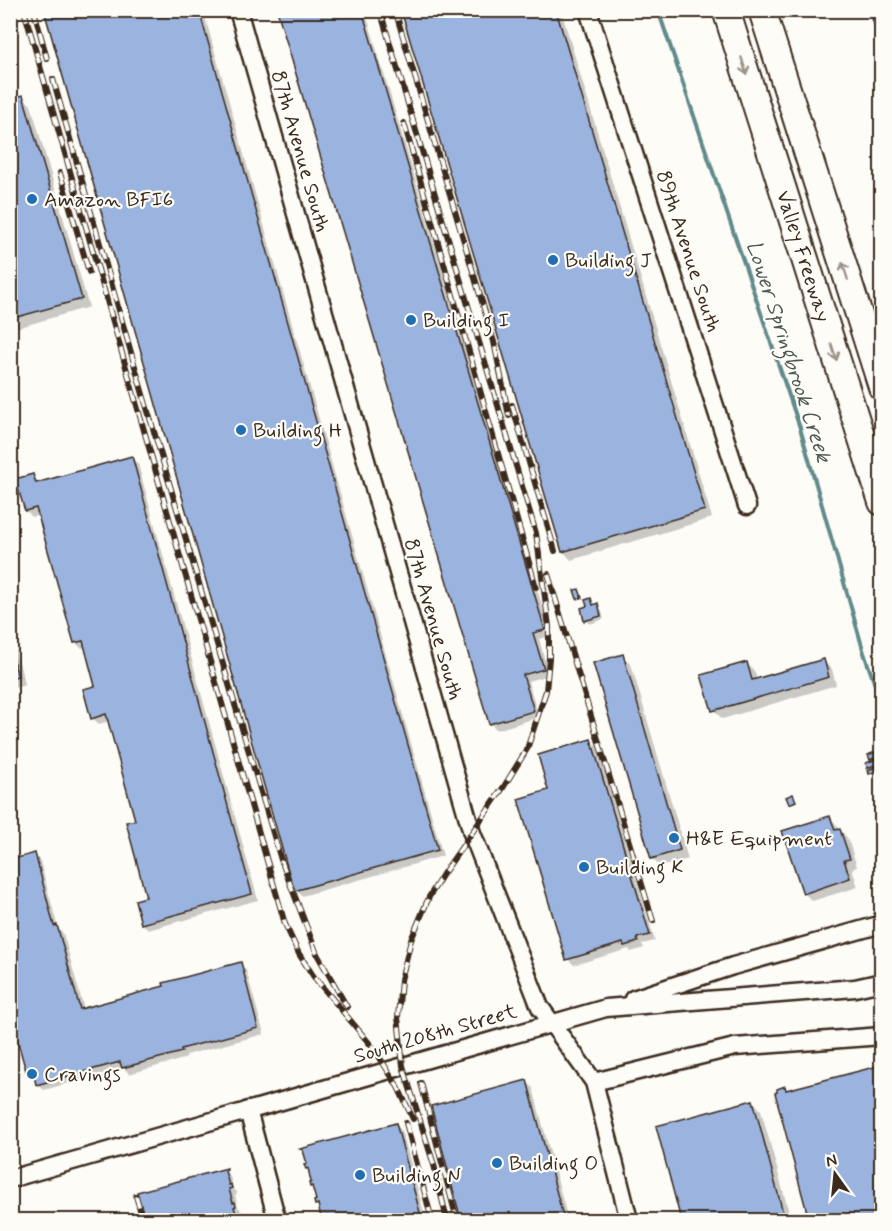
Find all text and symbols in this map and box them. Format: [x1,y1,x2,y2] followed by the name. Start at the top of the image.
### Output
[739,56,750,75] one-way arrow
[264,67,336,235] street label: 87th Avenue South
[649,167,727,336] street label: 89th Avenue South
[44,186,173,214] place label: Amazon BFI6
[769,187,837,326] street label: Valley Freeway
[25,192,39,206] marker: Amazon BFI6
[736,237,838,469] water label: Lower Springbrook Creek
[565,247,652,277] place label: Building J
[546,253,560,267] marker: Building J
[839,262,850,281] one-way arrow
[423,307,509,337] place label: Building I
[404,313,418,327] marker: Building I
[829,342,840,361] one-way arrow
[253,417,342,447] place label: Building H
[234,423,248,437] marker: Building H
[397,535,469,703] street label: 87th Avenue South
[686,825,832,853] place label: H&E Equipment
[667,831,681,845] marker: H&E Equipment
[596,854,684,884] place label: Building K
[577,860,591,874] marker: Building K
[350,997,521,1071] street label: South 208th Street
[44,1061,121,1091] place label: Cravings
[25,1067,39,1081] marker: Cravings
[805,1144,865,1204] north arrow
[824,1149,839,1172] text: N
[509,1150,598,1180] place label: Building O
[490,1156,504,1170] marker: Building O
[372,1162,461,1192] place label: Building N
[353,1168,367,1182] marker: Building N

